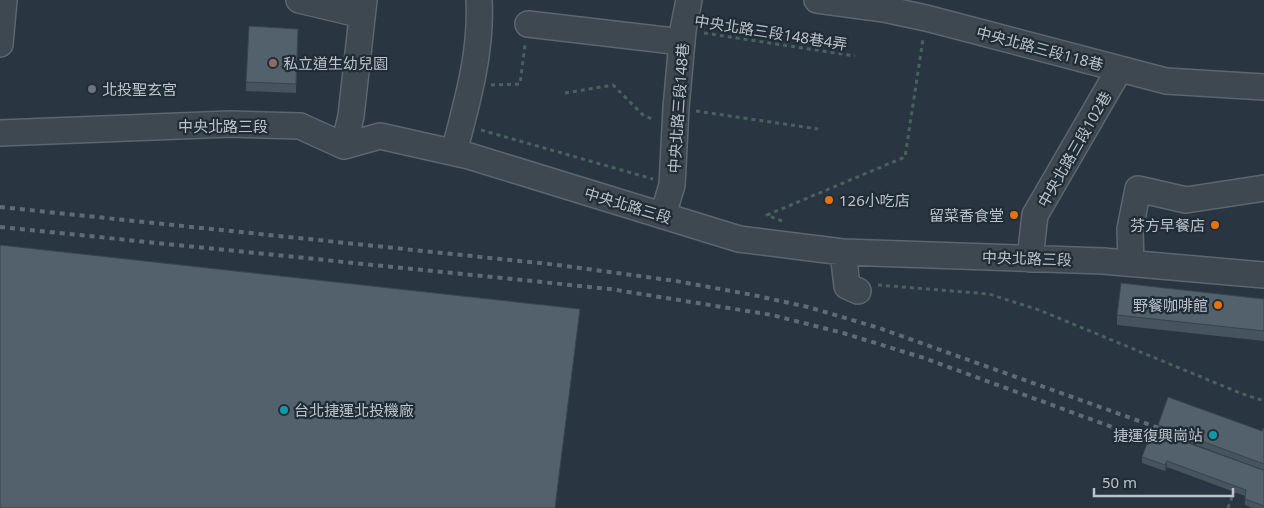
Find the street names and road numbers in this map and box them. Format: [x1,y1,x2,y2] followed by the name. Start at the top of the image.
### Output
[693,10,849,54] street label: 中央北路三段148巷4弄
[974,21,1106,75] street label: 中央北路三段118巷
[663,42,693,174] street label: 中央北路三段148巷
[1033,87,1115,211] street label: 中央北路三段102巷
[178,116,268,136] street label: 中央北路三段
[582,182,674,228] street label: 中央北路三段
[982,246,1072,270] street label: 中央北路三段

